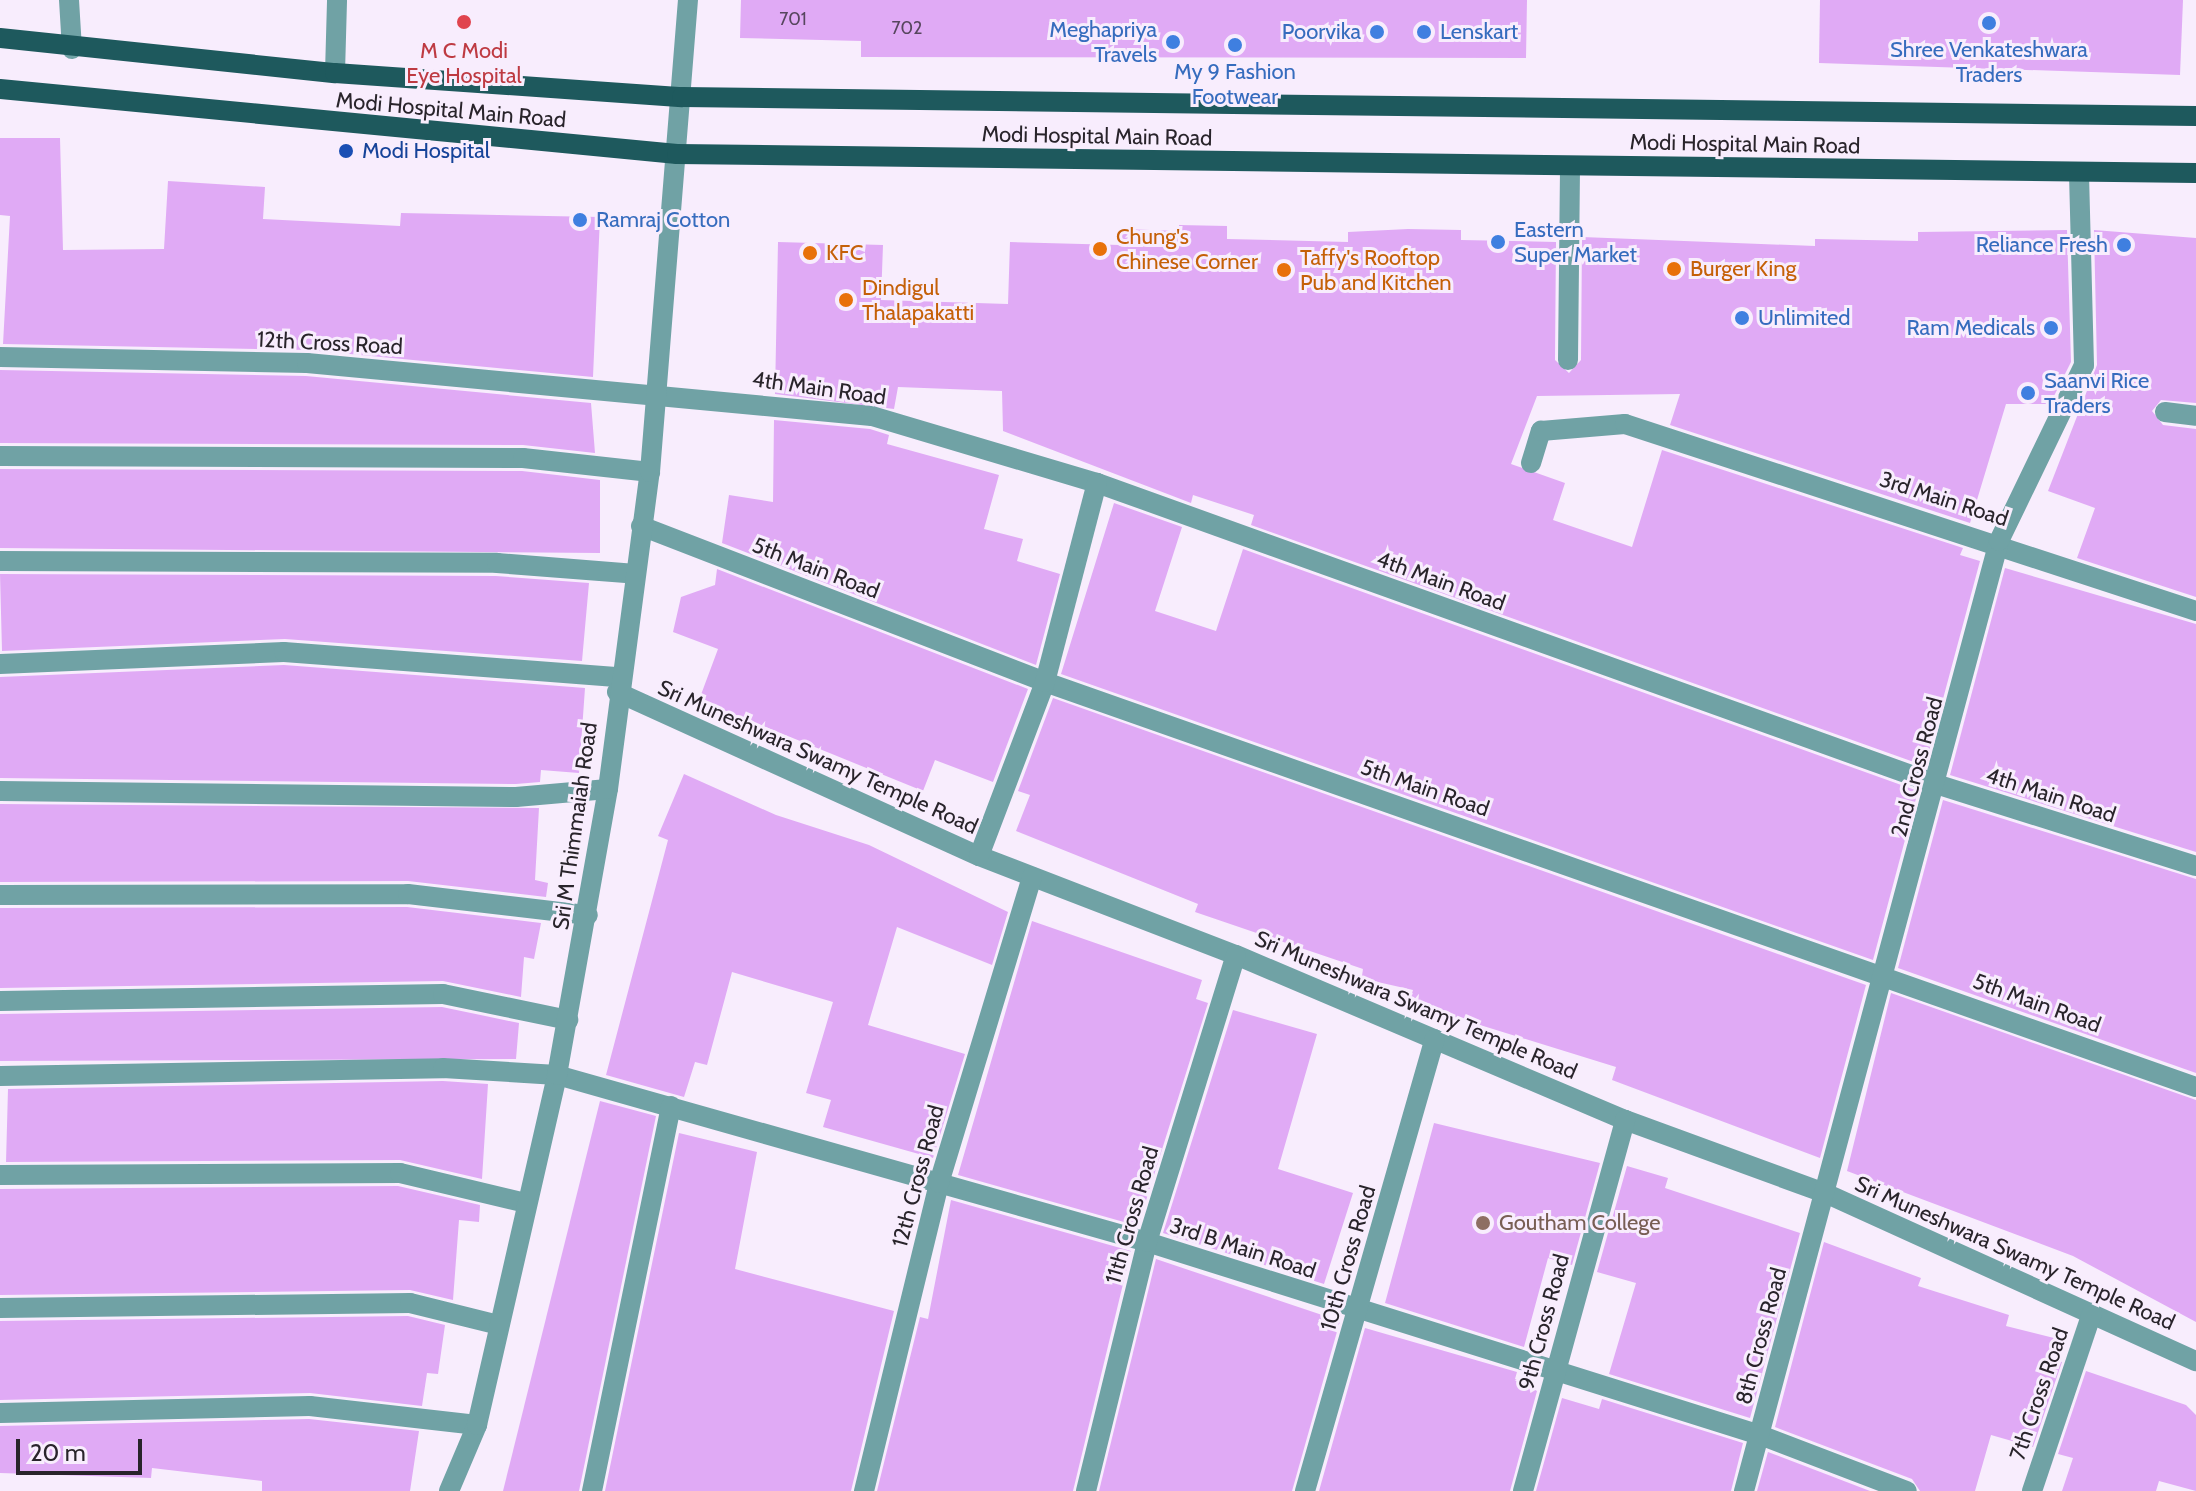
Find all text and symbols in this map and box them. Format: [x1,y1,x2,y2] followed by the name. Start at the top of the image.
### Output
[779,8,807,30] house number: 701
[453,11,475,33] marker: M C Modi Eye Hospital
[1980,14,1998,32] marker: Shree Venkateshwara Traders
[1049,16,1157,68] place label: Meghapriya Travels
[892,17,922,39] house number: 702
[1282,19,1361,45] place label: Poorvika
[1440,19,1518,45] place label: Lenskart
[1368,23,1386,41] marker: Poorvika
[1415,23,1433,41] marker: Lenskart
[1164,33,1182,51] marker: Meghapriya Travels
[1226,36,1244,54] marker: My 9 Fashion Footwear
[1890,36,2088,88] place label: Shree Venkateshwara Traders
[406,37,522,88] place label: M C Modi Eye Hospital
[1174,58,1296,110] place label: My 9 Fashion Footwear
[335,87,567,133] street label: Modi Hospital Main Road
[981,121,1213,151] street label: Modi Hospital Main Road
[1629,129,1861,159] street label: Modi Hospital Main Road
[362,138,490,164] place label: Modi Hospital
[337,142,355,160] marker: Modi Hospital
[596,207,730,233] place label: Ramraj Cotton
[571,211,589,229] marker: Ramraj Cotton
[1514,216,1637,268] place label: Eastern Super Market
[1116,223,1258,274] place label: Chung's Chinese Corner
[1976,232,2108,258] place label: Reliance Fresh
[1489,233,1507,251] marker: Eastern Super Market
[2115,236,2133,254] marker: Reliance Fresh
[826,240,863,266] place label: KFC
[1091,240,1109,258] marker: Chung's Chinese Corner
[801,244,819,262] marker: KFC
[1300,244,1452,296] place label: Taffy's Rooftop Pub and Kitchen
[1690,256,1796,282] place label: Burger King
[1665,260,1683,278] marker: Burger King
[1275,261,1293,279] marker: Taffy's Rooftop Pub and Kitchen
[862,274,974,326] place label: Dindigul Thalapakatti
[837,291,855,309] marker: Dindigul Thalapakatti
[1758,305,1850,331] place label: Unlimited
[1733,309,1751,327] marker: Unlimited
[1906,315,2035,341] place label: Ram Medicals
[2042,319,2060,337] marker: Ram Medicals
[256,326,404,360] street label: 12th Cross Road
[750,366,888,410] street label: 4th Main Road
[2044,367,2149,418] place label: Saanvi Rice Traders
[2019,384,2037,402] marker: Saanvi Rice Traders
[1876,466,2012,532] street label: 3rd Main Road
[749,532,883,604] street label: 5th Main Road
[1373,546,1509,616] street label: 4th Main Road
[654,674,982,840] street label: Sri Muneshwara Swamy Temple Road
[1886,694,1948,840] street label: 2nd Cross Road
[547,721,603,931] street label: Sri M Thimmaiah Road
[1357,754,1493,822] street label: 5th Main Road
[1983,762,2119,828] street label: 4th Main Road
[1251,925,1581,1085] street label: Sri Muneshwara Swamy Temple Road
[1969,968,2105,1038] street label: 5th Main Road
[886,1102,950,1250] street label: 12th Cross Road
[1100,1143,1164,1287] street label: 11th Cross Road
[1851,1170,2179,1336] street label: Sri Muneshwara Swamy Temple Road
[1315,1182,1381,1334] street label: 10th Cross Road
[1499,1210,1661,1236] place label: Goutham College
[1167,1212,1319,1284] street label: 3rd B Main Road
[1474,1214,1492,1232] marker: Goutham College
[1513,1251,1575,1393] street label: 9th Cross Road
[1730,1265,1792,1407] street label: 8th Cross Road
[2004,1324,2074,1464] street label: 7th Cross Road
[20,1423,146,1473] scale bar
[30,1438,86,1467] text: 20 m

